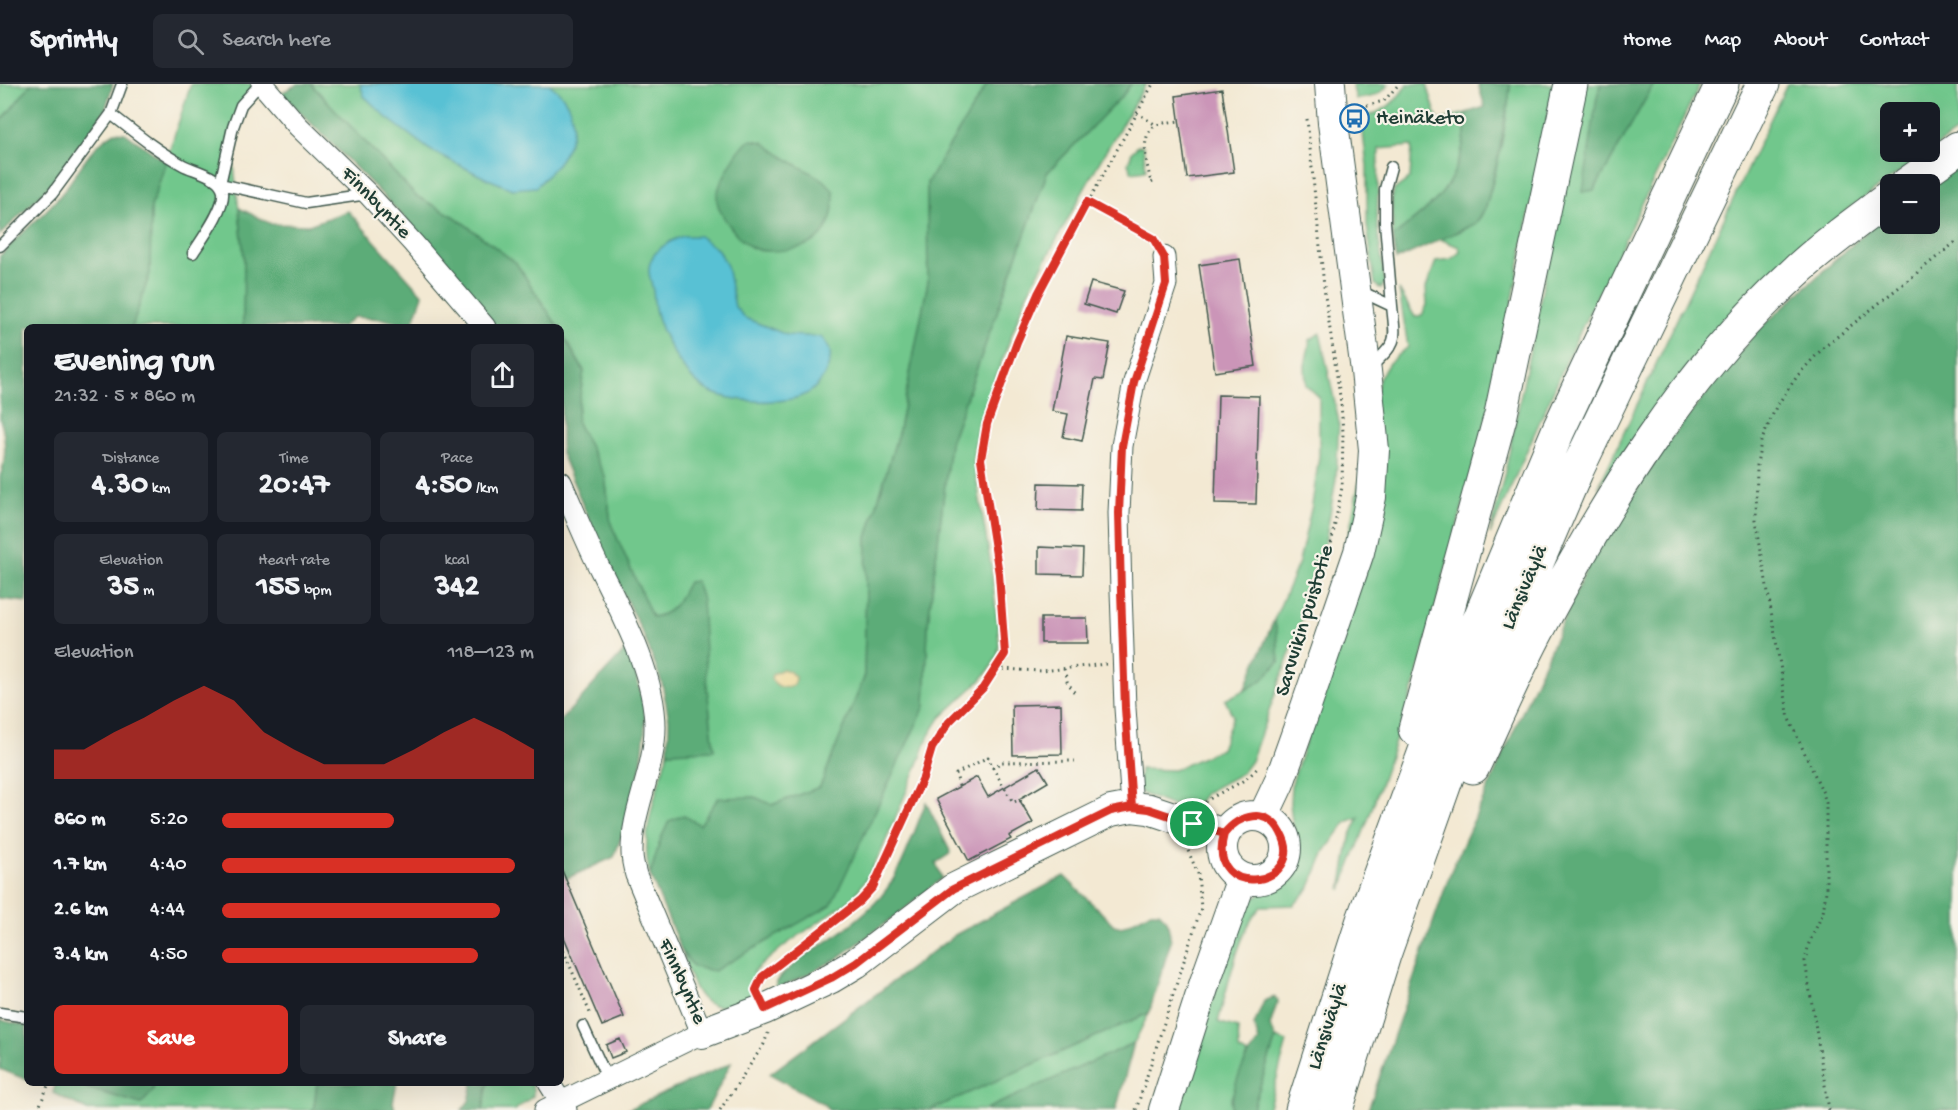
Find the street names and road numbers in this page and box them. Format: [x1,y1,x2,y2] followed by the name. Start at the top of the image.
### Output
[334,162,416,246] street label: Finnbyntie
[1271,541,1341,700] street label: Sarvvikin puistotie
[1497,541,1555,634] street label: Länsiväylä
[651,935,711,1030] street label: Finnbyntie
[1303,979,1355,1073] street label: Länsiväylä

